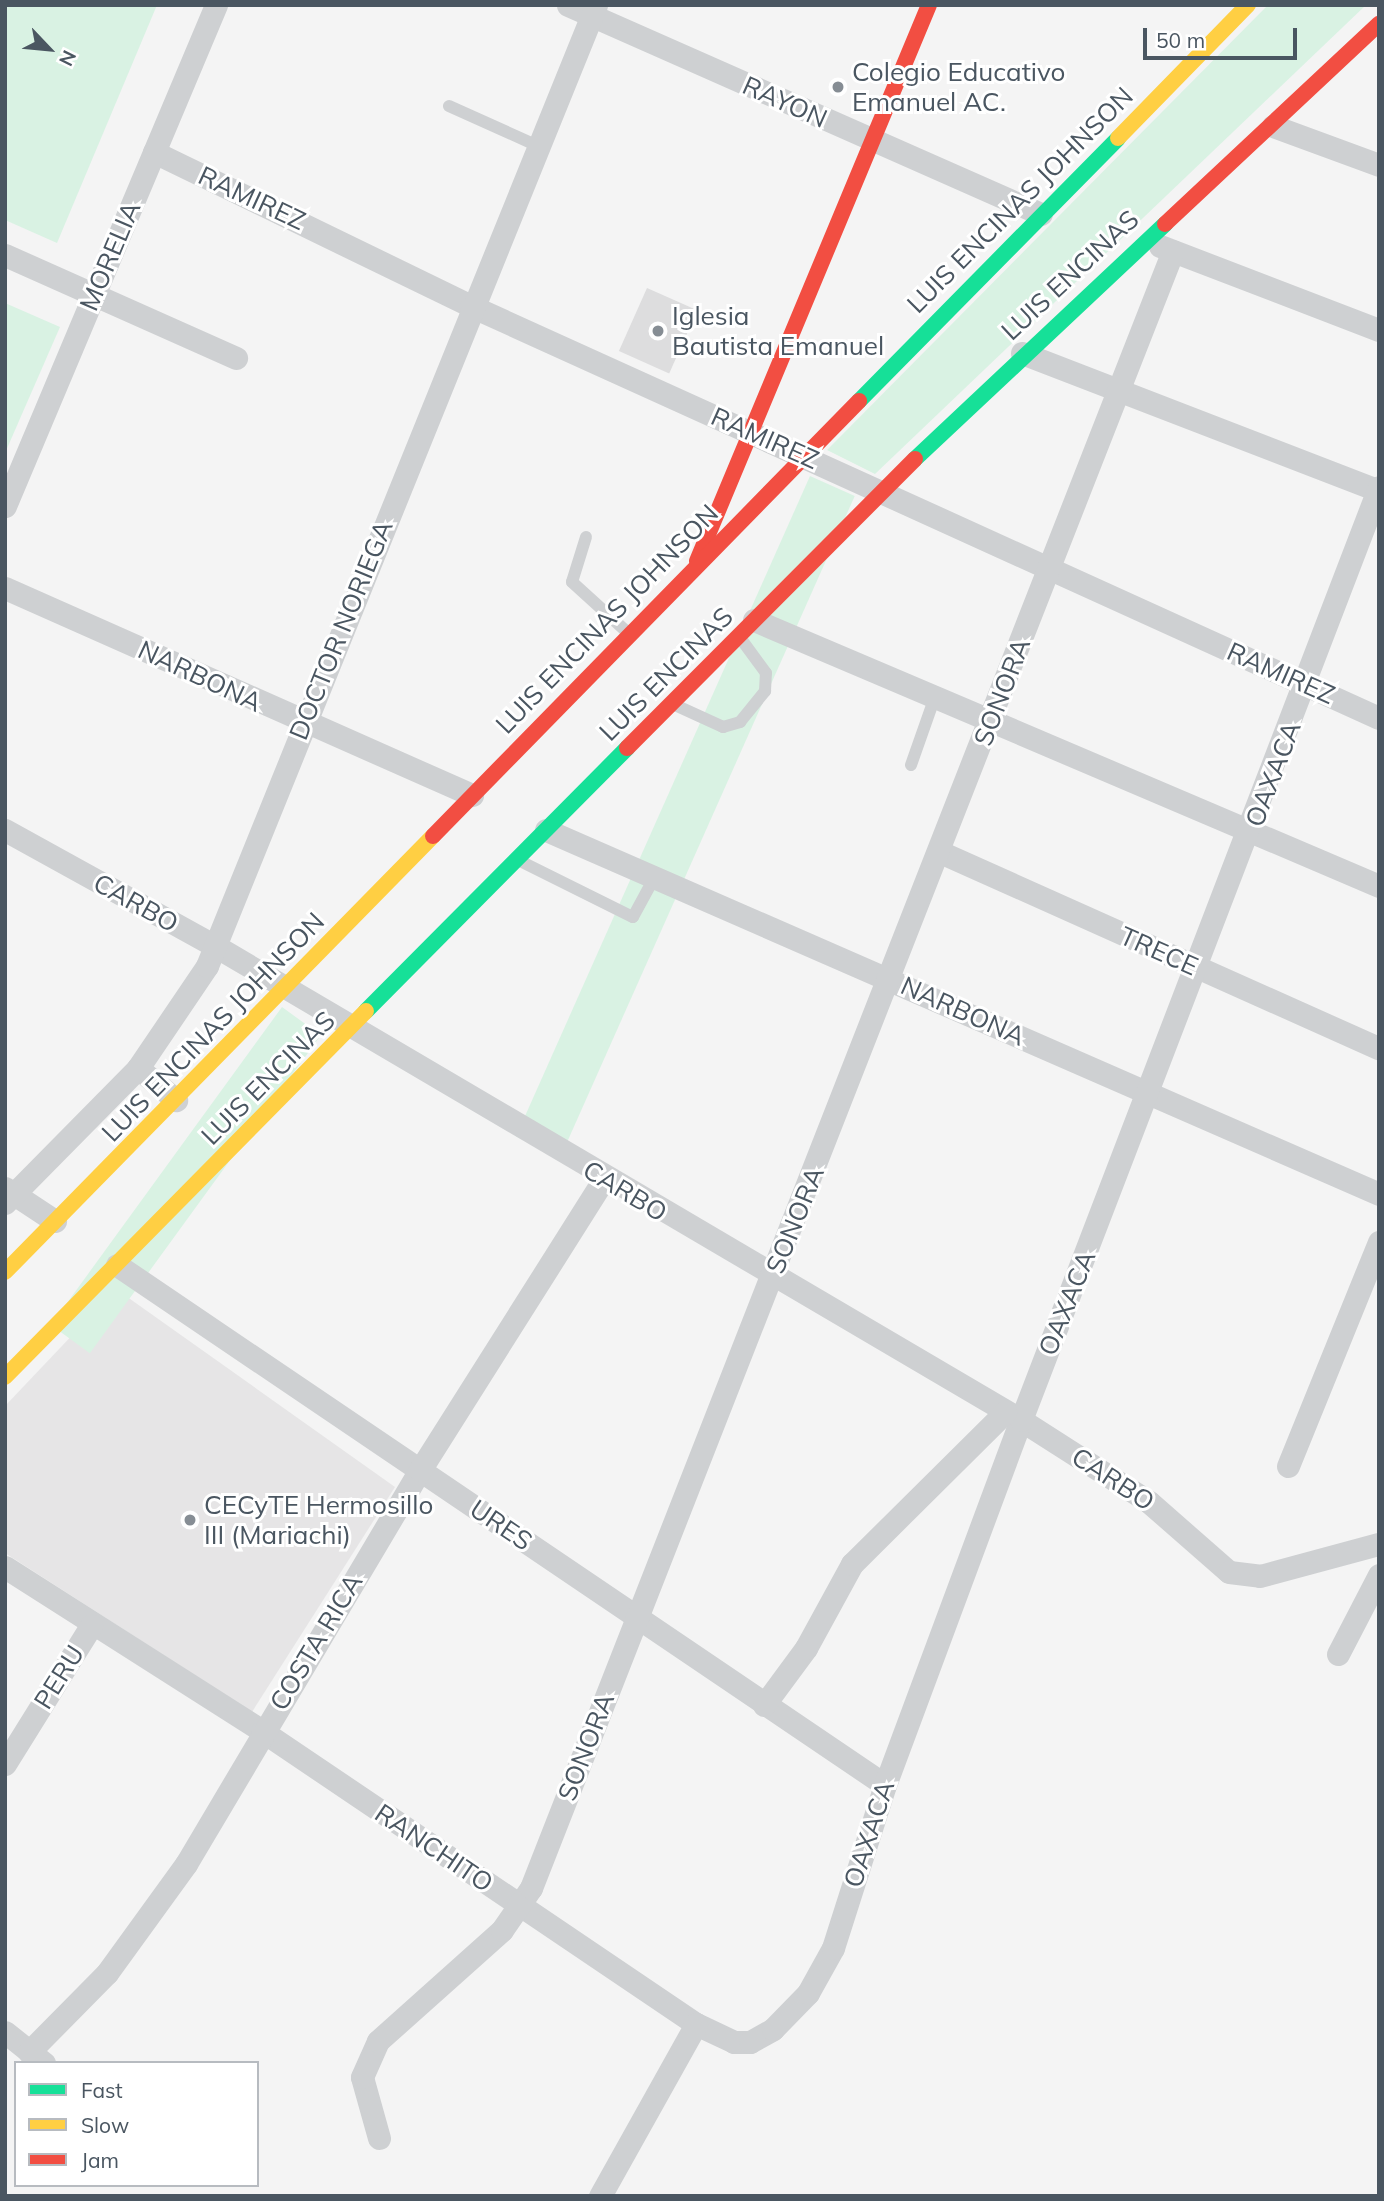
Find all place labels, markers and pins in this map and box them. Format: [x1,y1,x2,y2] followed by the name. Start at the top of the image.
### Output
[852,56,1065,118] place label: Colegio Educativo Emanuel AC.
[830,79,846,95] marker: Colegio Educativo Emanuel AC.
[672,300,884,362] place label: Iglesia Bautista Emanuel
[650,323,666,339] marker: Iglesia Bautista Emanuel
[204,1489,433,1550] place label: CECyTE Hermosillo III (Mariachi)
[182,1512,198,1528] marker: CECyTE Hermosillo III (Mariachi)

